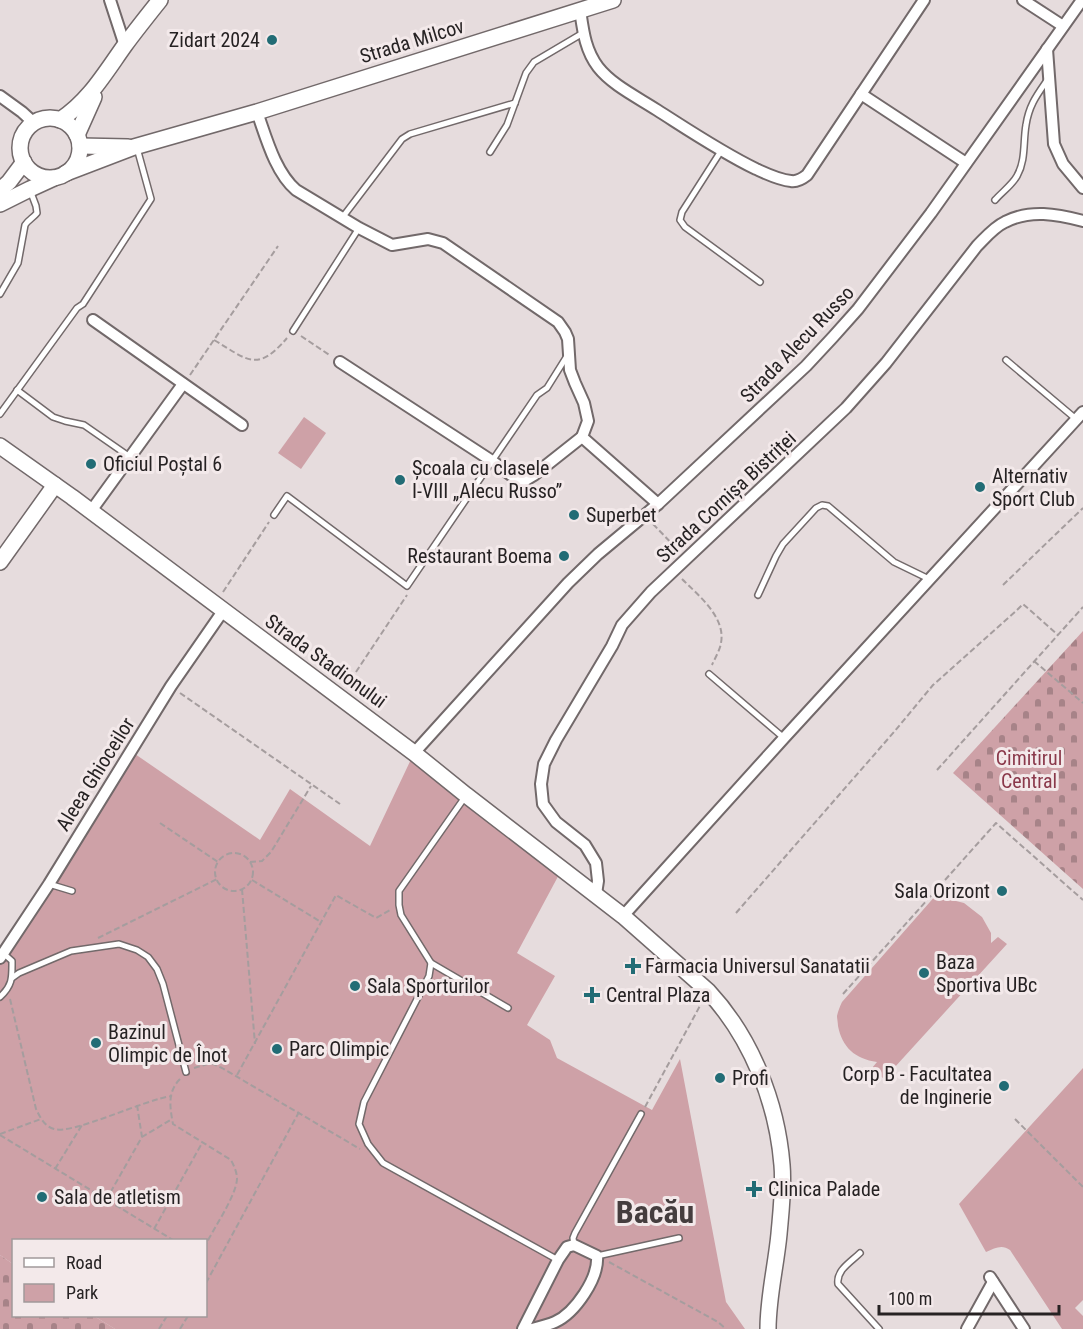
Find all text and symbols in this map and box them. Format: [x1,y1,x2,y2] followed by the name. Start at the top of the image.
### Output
[357,14,467,68] street label: Strada Milcov
[169,28,260,52] place label: Zidart 2024
[265,33,279,47] marker: Zidart 2024
[735,281,859,407] street label: Strada Alecu Russo
[651,426,801,569] street label: Strada Cornișa Bistriței
[103,452,222,476] place label: Oficiul Poștal 6
[412,456,562,503] place label: Școala cu clasele I-VIII „Alecu Russo”
[84,457,98,471] marker: Oficiul Poștal 6
[992,464,1075,511] place label: Alternativ Sport Club
[393,473,407,487] marker: Școala cu clasele I-VIII „Alecu Russo”
[973,480,987,494] marker: Alternativ Sport Club
[586,503,657,527] place label: Superbet
[567,508,581,522] marker: Superbet
[407,544,552,568] place label: Restaurant Boema
[557,549,571,563] marker: Restaurant Boema
[261,609,391,713] street label: Strada Stadionului
[51,713,139,835] street label: Aleea Ghioceilor
[996,746,1062,793] park label: Cimitirul Central
[894,879,990,903] place label: Sala Orizont
[995,884,1009,898] marker: Sala Orizont
[936,950,1037,997] place label: Baza Sportiva UBc
[645,954,870,978] place label: Farmacia Universul Sanatatii
[626,959,640,973] marker: Farmacia Universul Sanatatii
[917,966,931,980] marker: Baza Sportiva UBc
[367,974,490,998] place label: Sala Sporturilor
[348,979,362,993] marker: Sala Sporturilor
[606,983,710,1007] place label: Central Plaza
[583,986,601,1004] marker: Central Plaza
[108,1020,227,1067] place label: Bazinul Olimpic de Înot
[89,1036,103,1050] marker: Bazinul Olimpic de Înot
[289,1037,389,1061] place label: Parc Olimpic
[270,1042,284,1056] marker: Parc Olimpic
[842,1062,992,1109] place label: Corp B - Facultatea de Inginerie
[732,1066,769,1090] place label: Profi
[713,1071,727,1085] marker: Profi
[997,1079,1011,1093] marker: Corp B - Facultatea de Inginerie
[768,1177,880,1201] place label: Clinica Palade
[745,1180,763,1198] marker: Clinica Palade
[54,1185,181,1209] place label: Sala de atletism
[35,1190,49,1204] marker: Sala de atletism
[616,1193,694,1231] district label: Bacău
[12,1239,207,1317] legend
[66,1252,102,1273] text: Road
[879,1278,1059,1316] scale bar
[66,1282,98,1303] text: Park
[888,1288,932,1309] text: 100 m

